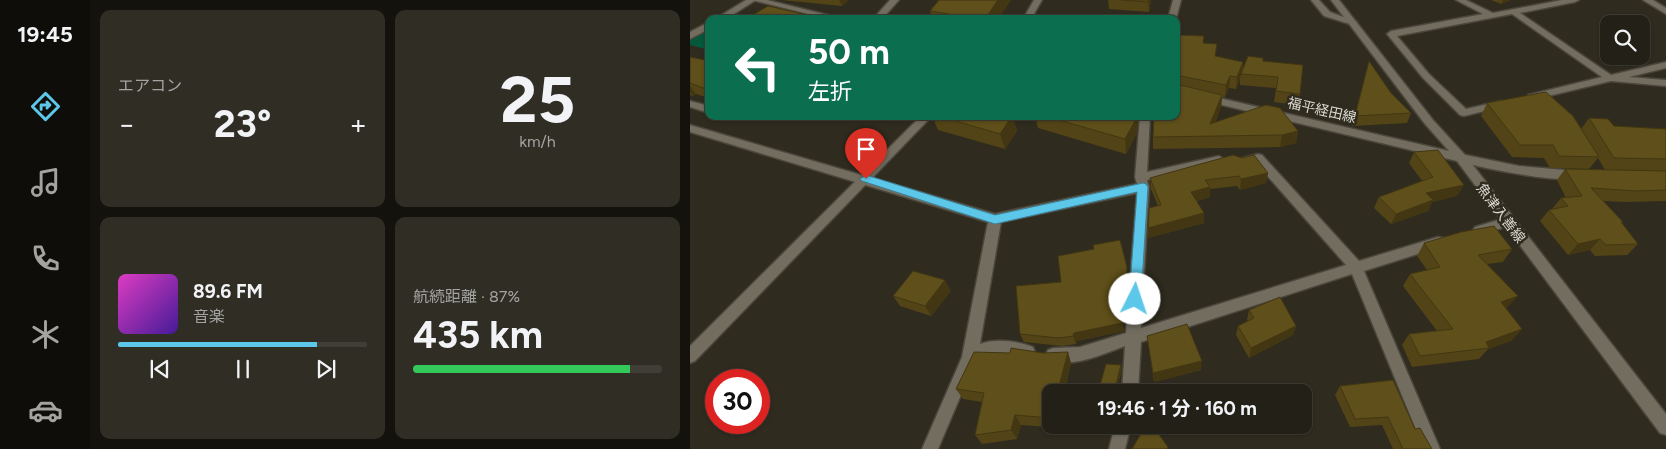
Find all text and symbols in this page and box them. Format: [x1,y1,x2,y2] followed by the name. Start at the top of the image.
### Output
[1600,15,1650,65] map controls
[1600,15,1650,65] button: search
[17,21,73,48] text: 19:45
[808,31,890,73] text: 50 m
[725,35,790,100] icon: left
[500,60,575,138] text: 25
[118,76,182,95] text: エアコン
[808,78,852,105] text: 左折
[28,89,63,124] icon: directions
[1286,94,1358,127] street label: 福平経田線
[214,101,271,147] text: 23°
[118,107,135,141] text: −
[350,107,367,141] text: +
[845,128,887,179] pin
[519,132,556,151] text: km/h
[852,135,880,163] icon: arrive
[28,165,63,200] icon: music
[1473,180,1528,246] street label: 魚津入善線
[28,241,63,276] icon: phone
[1108,272,1160,324] position arrow
[193,280,263,303] text: 89.6 FM
[413,287,520,306] text: 航続距離 · 87%
[193,307,225,326] text: 音楽
[413,312,543,358] text: 435 km
[28,317,63,352] icon: climate
[146,355,174,383] icon: previous
[229,355,257,383] icon: pause
[312,355,340,383] icon: next
[705,369,770,434] speed limit sign: 30
[28,393,63,428] icon: car
[1097,397,1257,420] text: 19:46 · 1 分 · 160 m

